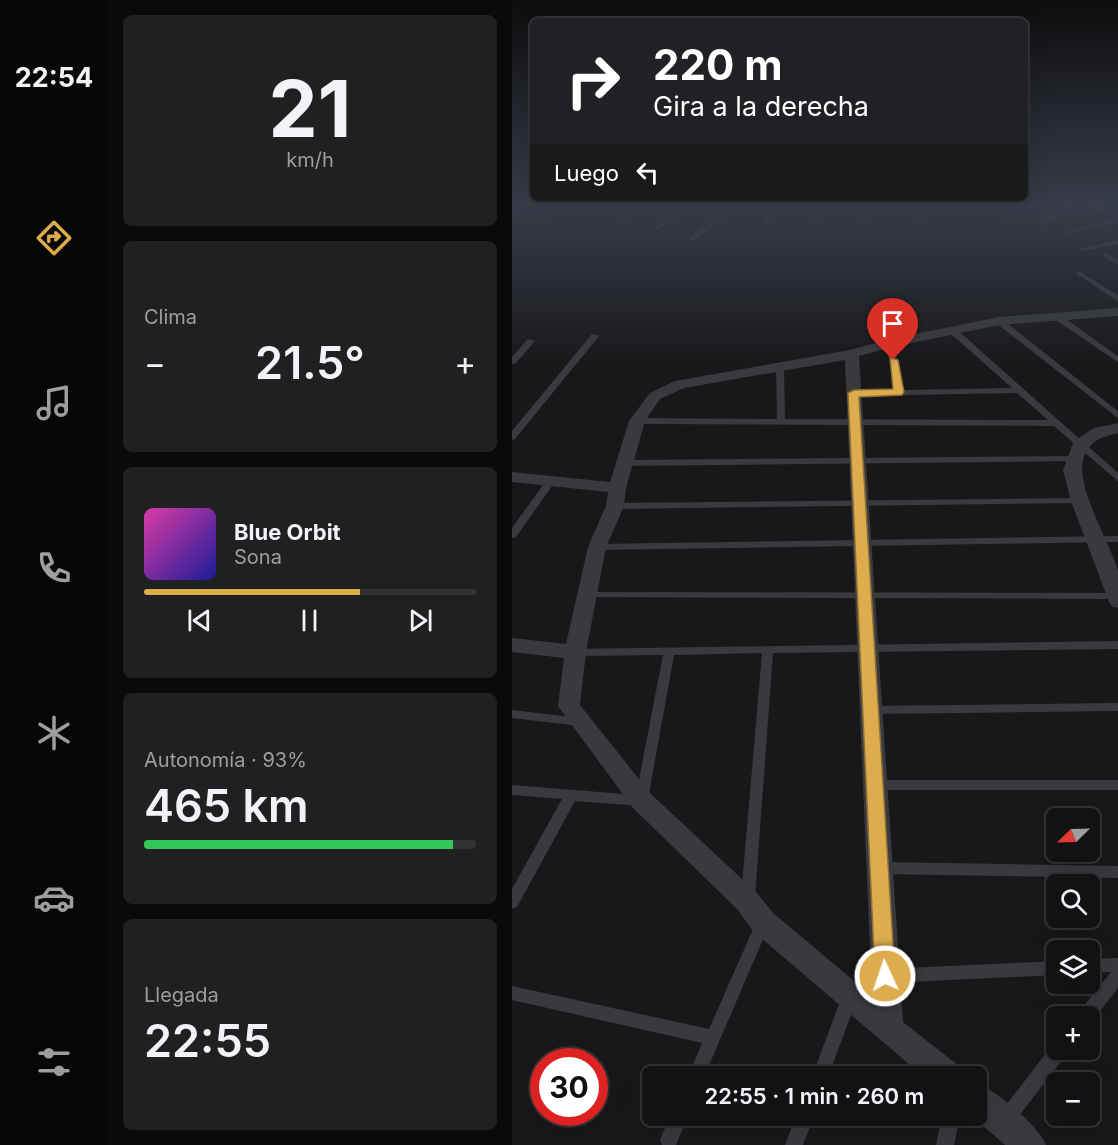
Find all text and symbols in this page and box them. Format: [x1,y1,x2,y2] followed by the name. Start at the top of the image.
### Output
[653,39,783,90] text: 220 m
[554,42,632,120] icon: right
[15,61,93,94] text: 22:54
[269,61,351,156] text: 21
[653,90,869,123] text: Gira a la derecha
[286,148,334,172] text: km/h
[631,156,664,189] icon: left
[554,160,619,186] text: Luego
[33,217,75,259] icon: directions
[867,298,918,360] pin
[144,305,197,329] text: Clima
[876,307,909,340] icon: arrive
[255,335,365,390] text: 21.5°
[144,343,166,383] text: −
[454,343,476,383] text: +
[33,382,75,424] icon: music
[234,519,341,545] text: Blue Orbit
[234,545,282,569] text: Sona
[33,547,75,589] icon: phone
[183,604,216,637] icon: previous
[293,604,326,637] icon: pause
[404,604,437,637] icon: next
[33,712,75,754] icon: climate
[144,748,307,772] text: Autonomía · 93%
[144,778,309,833] text: 465 km
[1046,808,1100,862] north arrow
[1046,808,1100,1126] map controls
[1046,874,1100,928] button: search
[33,877,75,919] icon: car
[1046,940,1100,994] button: layers
[853,944,917,1008] position arrow
[144,983,219,1007] text: Llegada
[1046,1006,1100,1060] button: +
[144,1013,271,1068] text: 22:55
[33,1041,75,1083] icon: filters
[530,1048,608,1126] speed limit sign: 30
[1046,1072,1100,1126] button: −
[705,1083,924,1109] text: 22:55 · 1 min · 260 m

